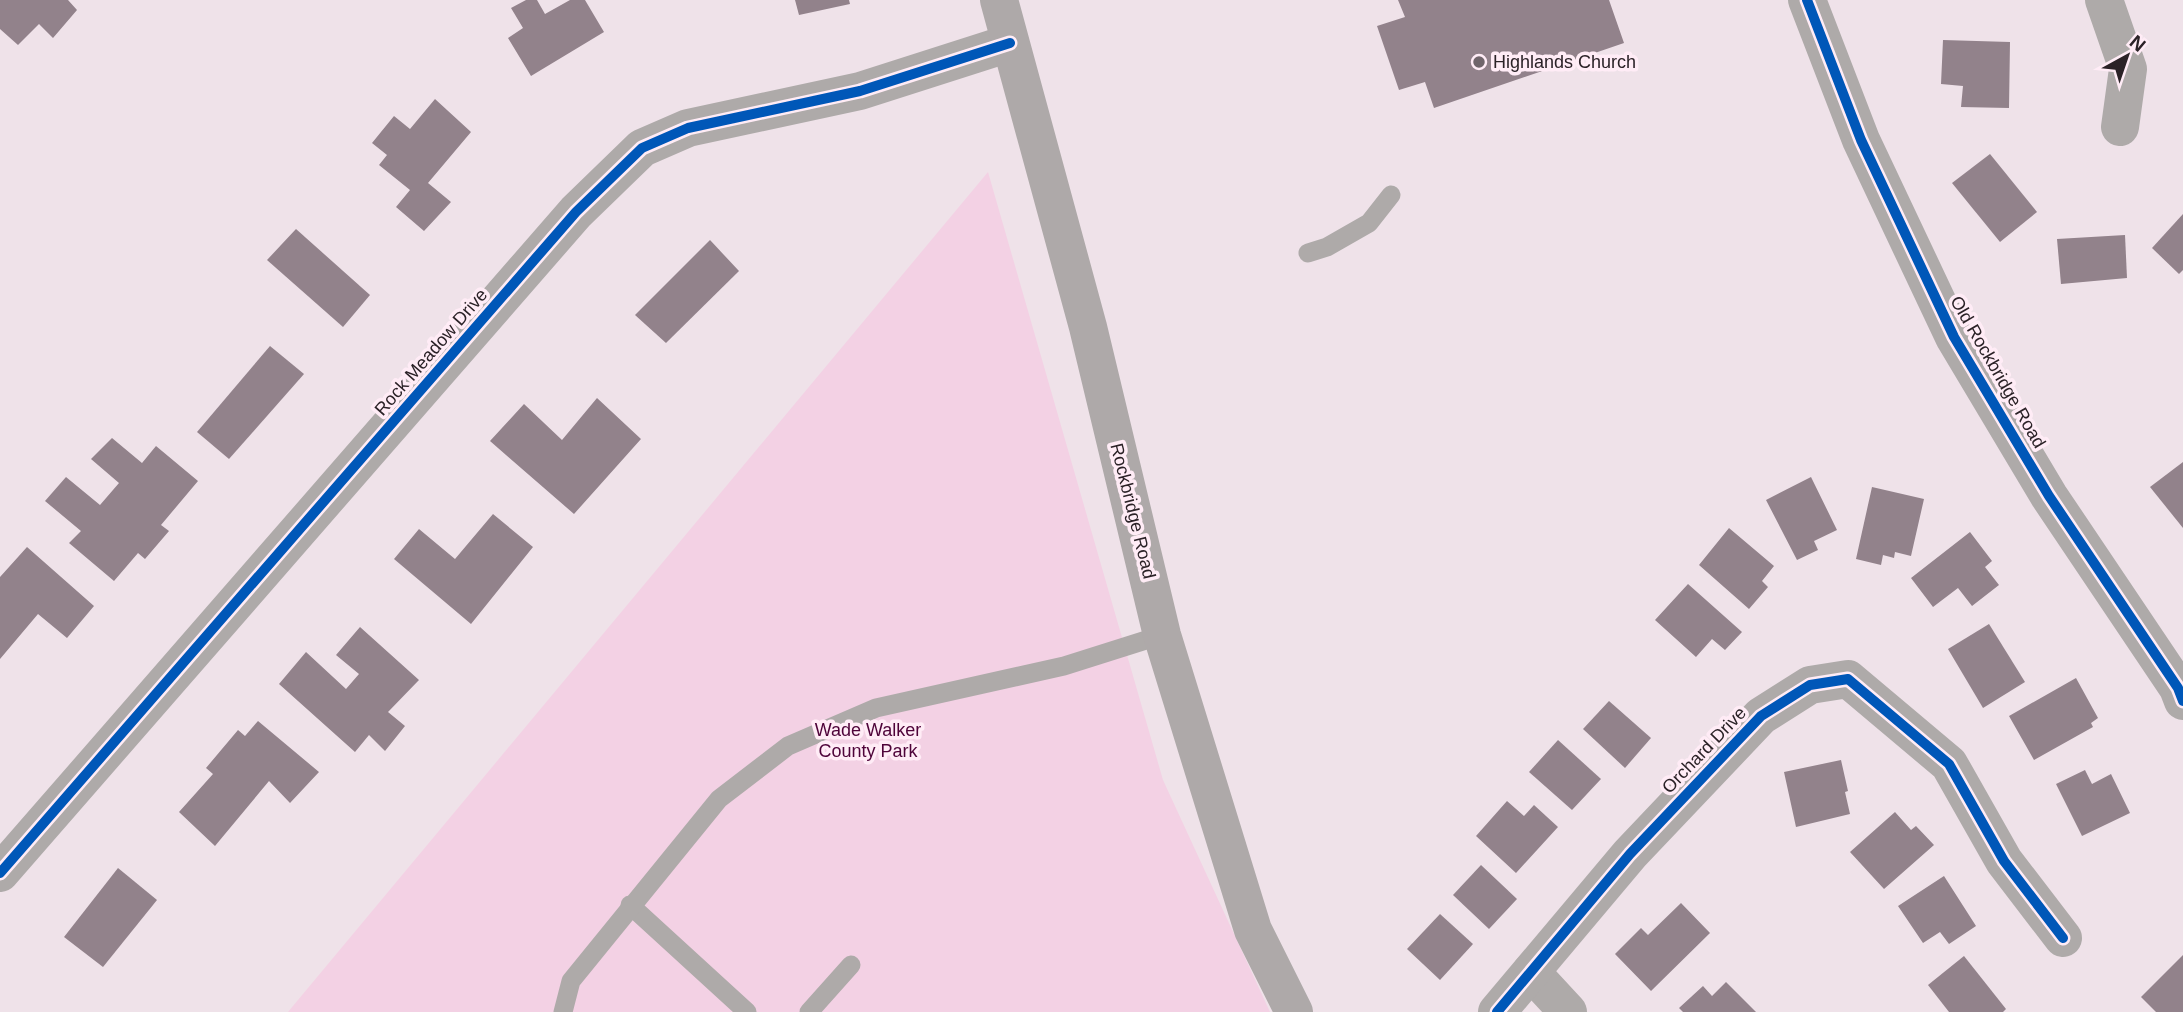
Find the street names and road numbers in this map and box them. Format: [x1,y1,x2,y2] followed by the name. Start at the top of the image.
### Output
[371,285,491,419] street label: Rock Meadow Drive
[1946,292,2050,452] street label: Old Rockbridge Road
[1106,441,1160,581] street label: Rockbridge Road
[1658,703,1750,797] street label: Orchard Drive

